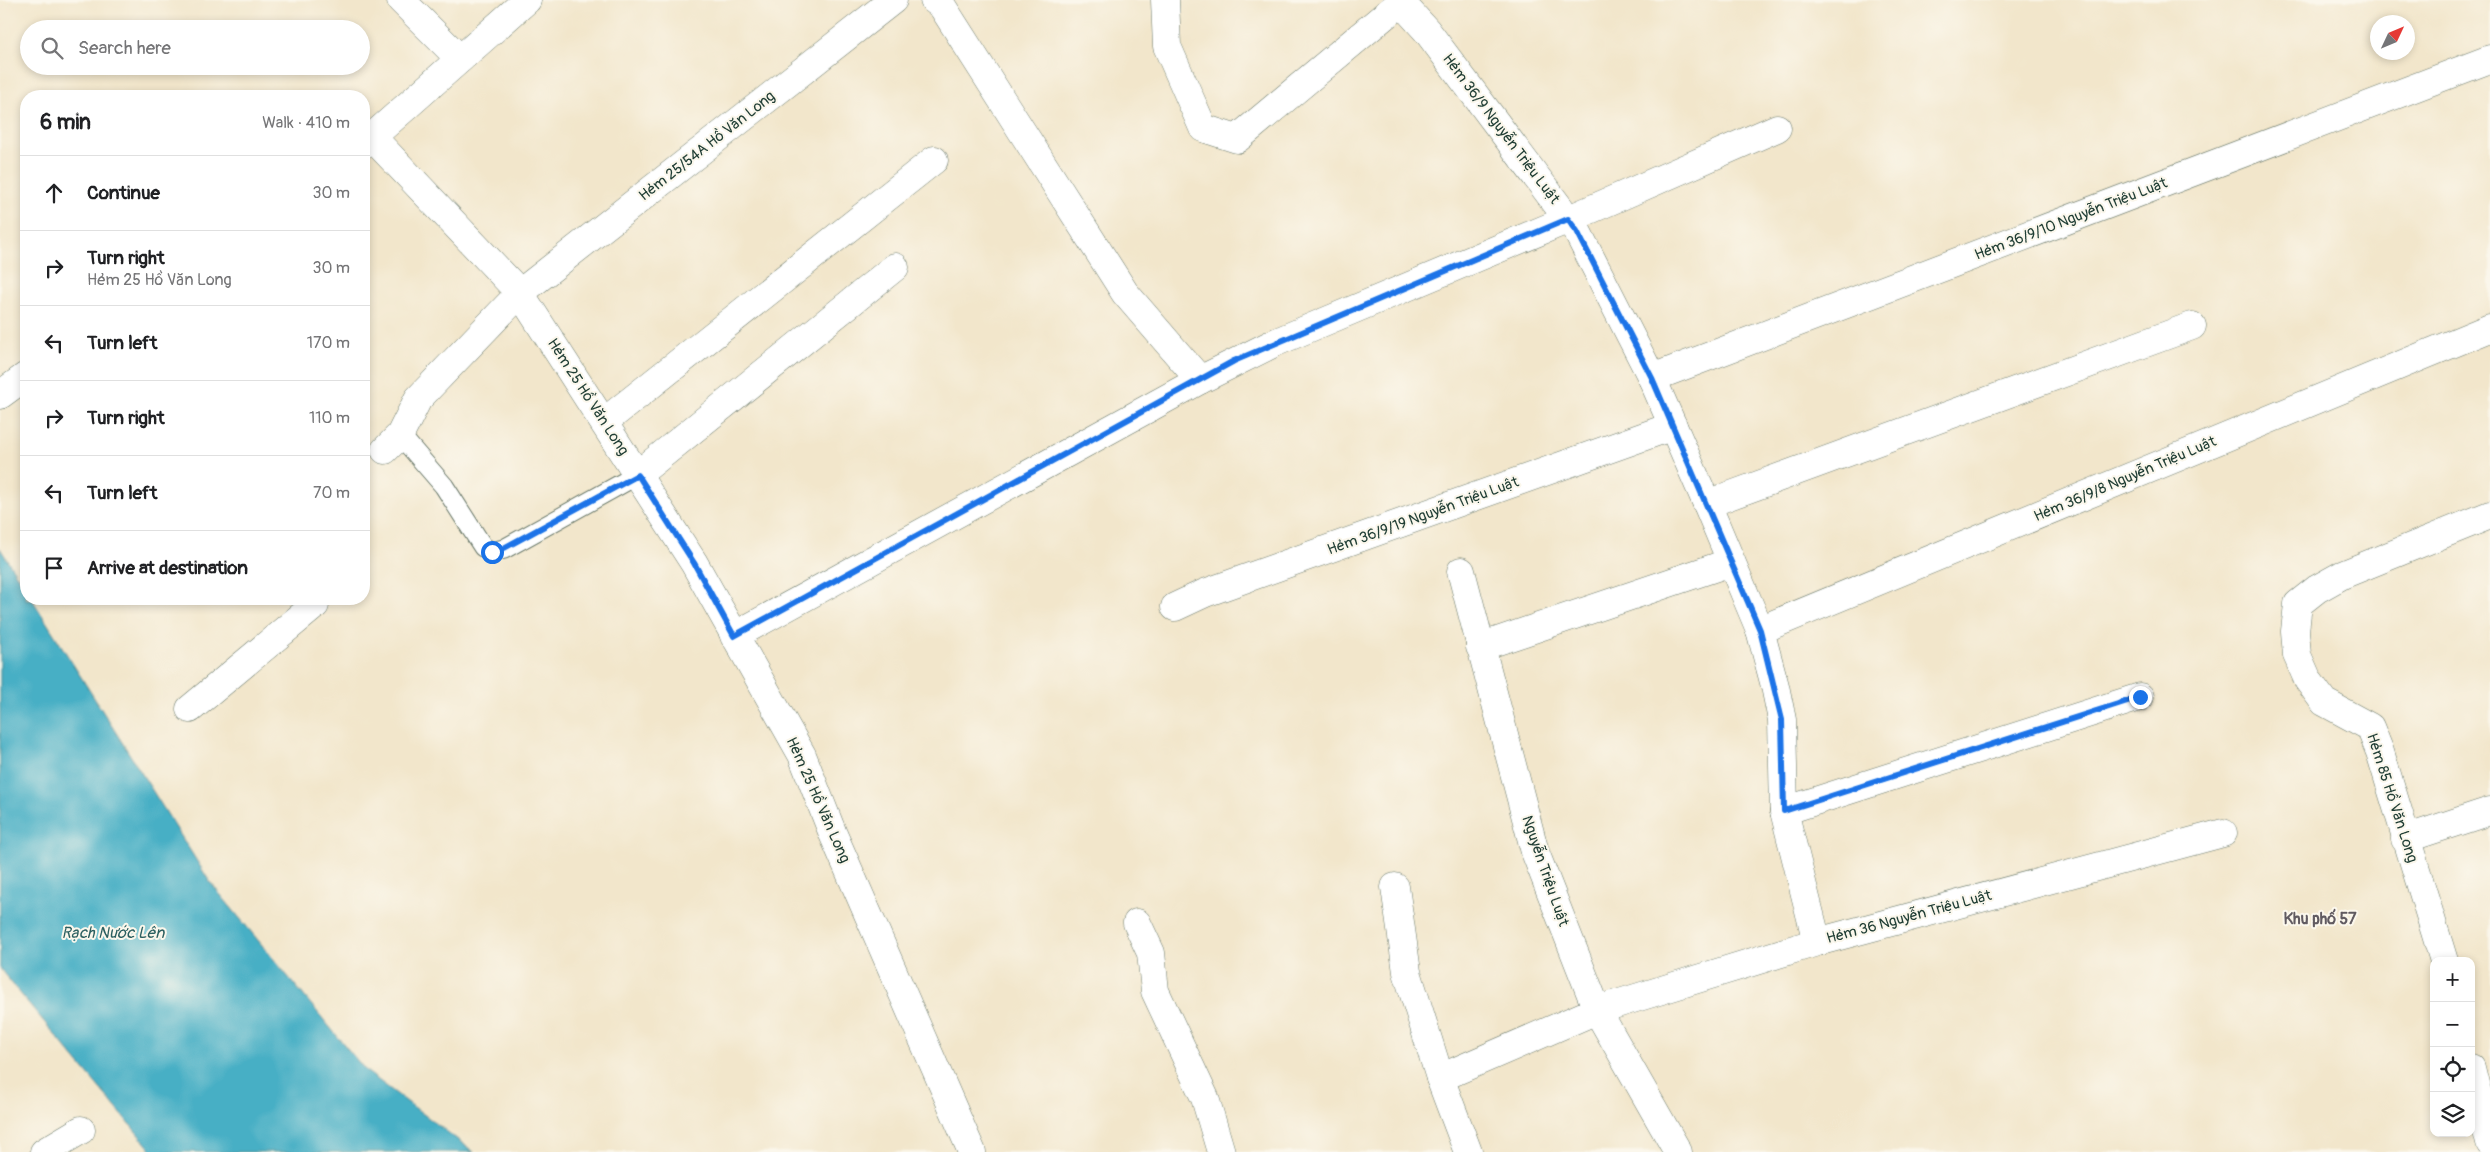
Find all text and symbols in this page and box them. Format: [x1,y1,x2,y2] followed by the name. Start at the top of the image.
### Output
[2370,15,2415,60] north arrow
[20,20,370,75] search box
[38,34,66,62] icon: search
[78,36,171,60] text: Search here
[1438,50,1564,209] street label: Hẻm 36/9 Nguyễn Triệu Luật
[635,87,779,205] street label: Hẻm 25/54A Hồ Văn Long
[40,109,91,136] text: 6 min
[262,113,350,133] text: Walk · 410 m
[1972,173,2171,265] street label: Hẻm 36/9/10 Nguyễn Triệu Luật
[40,179,68,207] icon: ahead
[87,181,160,205] text: Continue
[312,183,350,203] text: 30 m
[87,246,165,270] text: Turn right
[40,254,68,282] icon: right
[312,258,350,278] text: 30 m
[87,270,232,290] text: Hẻm 25 Hồ Văn Long
[40,329,68,357] icon: left
[87,331,157,355] text: Turn left
[307,333,350,353] text: 170 m
[543,335,633,459] street label: Hẻm 25 Hồ Văn Long
[40,404,68,432] icon: right
[87,406,165,430] text: Turn right
[309,408,350,428] text: 110 m
[2031,432,2220,526] street label: Hẻm 36/9/8 Nguyễn Triệu Luật
[1325,472,1522,560] street label: Hẻm 36/9/19 Nguyễn Triệu Luật
[40,479,68,507] icon: left
[87,481,157,505] text: Turn left
[313,483,350,503] text: 70 m
[481,541,504,564] route start
[40,554,68,582] icon: arrive
[87,556,248,580] text: Arrive at destination
[2129,686,2152,709] route end
[2362,731,2422,865] street label: Hẻm 85 Hồ Văn Long
[782,734,854,866] street label: Hẻm 25 Hồ Văn Long
[1517,813,1573,930] street label: Nguyễn Triệu Luật
[1824,886,1995,948] street label: Hẻm 36 Nguyễn Triệu Luật
[2283,908,2357,929] district label: Khu phố 57
[62,923,165,943] water label: Rạch Nước Lên
[2430,957,2475,1137] map controls
[2430,957,2475,1002] button: +
[2430,1002,2475,1047] button: −
[2430,1047,2475,1092] button: locate
[2430,1092,2475,1137] button: layers

